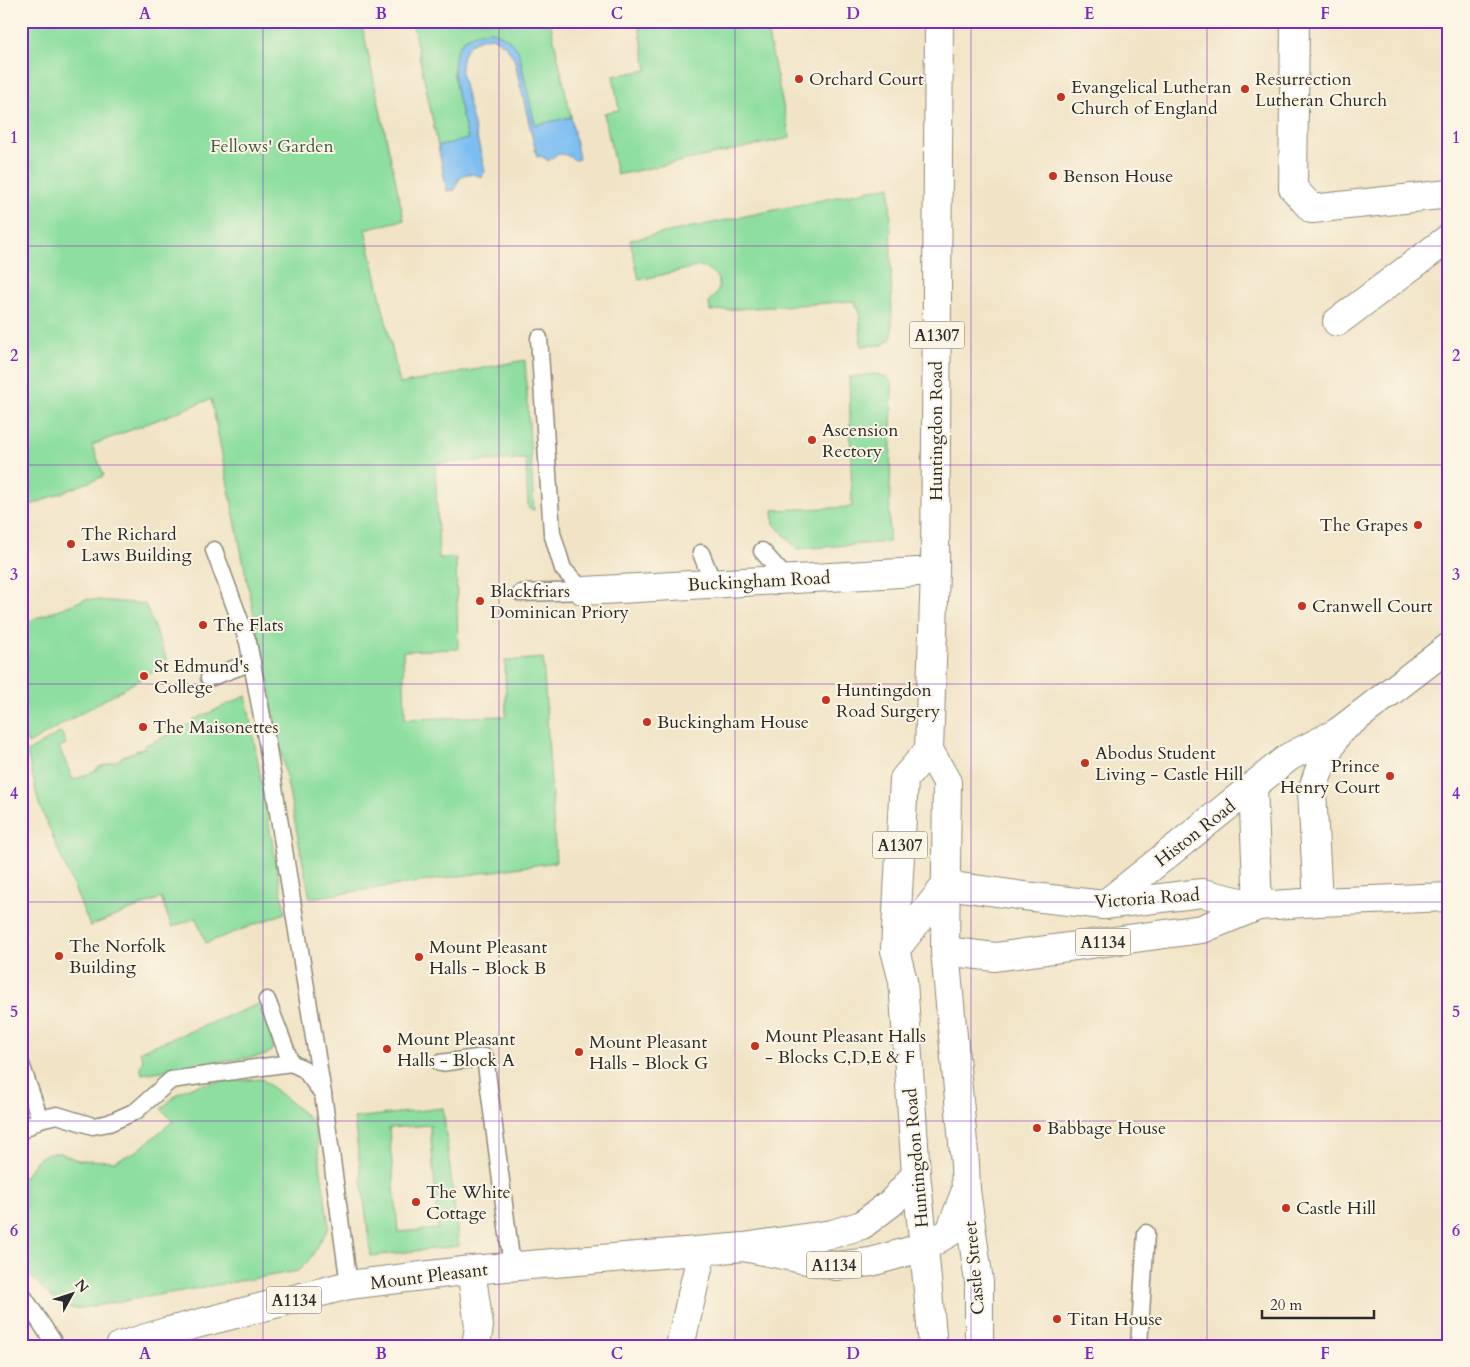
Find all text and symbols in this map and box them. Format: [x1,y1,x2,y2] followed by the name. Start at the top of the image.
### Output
[139,3,151,25] text: A
[375,3,387,25] text: B
[611,3,623,25] text: C
[846,3,860,25] text: D
[1084,3,1094,25] text: E
[1320,3,1330,25] text: F
[809,67,924,92] place label: Orchard Court
[1255,67,1387,113] place label: Resurrection Lutheran Church
[793,73,805,85] marker: Orchard Court
[1071,75,1232,121] place label: Evangelical Lutheran Church of England
[1239,83,1251,95] marker: Resurrection Lutheran Church
[1055,91,1067,103] marker: Evangelical Lutheran Church of England
[10,127,18,149] text: 1
[1452,127,1460,149] text: 1
[210,134,334,159] park label: Fellows' Garden
[1063,164,1173,189] place label: Benson House
[1047,170,1059,182] marker: Benson House
[910,322,964,348] road number: A1307
[10,345,18,367] text: 2
[1452,345,1460,367] text: 2
[924,361,949,501] street label: Huntingdon Road
[822,418,899,464] place label: Ascension Rectory
[806,434,818,446] marker: Ascension Rectory
[1320,513,1408,538] place label: The Grapes
[1412,519,1424,531] marker: The Grapes
[81,522,193,568] place label: The Richard Laws Building
[65,538,77,550] marker: The Richard Laws Building
[10,564,18,586] text: 3
[1452,564,1460,586] text: 3
[687,565,831,598] street label: Buckingham Road
[490,579,630,625] place label: Blackfriars Dominican Priory
[1312,594,1433,619] place label: Cranwell Court
[474,595,486,607] marker: Blackfriars Dominican Priory
[1296,600,1308,612] marker: Cranwell Court
[213,613,283,638] place label: The Flats
[197,619,209,631] marker: The Flats
[154,654,249,700] place label: St Edmund's College
[138,670,150,682] marker: St Edmund's College
[836,678,941,724] place label: Huntingdon Road Surgery
[820,694,832,706] marker: Huntingdon Road Surgery
[657,710,809,735] place label: Buckingham House
[153,715,279,740] place label: The Maisonettes
[641,716,653,728] marker: Buckingham House
[137,721,149,733] marker: The Maisonettes
[1095,741,1244,787] place label: Abodus Student Living - Castle Hill
[1280,754,1380,800] place label: Prince Henry Court
[1079,757,1091,769] marker: Abodus Student Living - Castle Hill
[1384,770,1396,782] marker: Prince Henry Court
[10,783,18,805] text: 4
[1452,783,1460,805] text: 4
[1150,794,1241,873] street label: Histon Road
[872,832,928,858] road number: A1307
[1093,882,1201,915] street label: Victoria Road
[1076,929,1130,956] road number: A1134
[69,934,167,980] place label: The Norfolk Building
[429,935,548,981] place label: Mount Pleasant Halls - Block B
[53,950,65,962] marker: The Norfolk Building
[413,951,425,963] marker: Mount Pleasant Halls - Block B
[10,1001,18,1023] text: 5
[1452,1001,1460,1023] text: 5
[765,1024,926,1070] place label: Mount Pleasant Halls - Blocks C,D,E & F
[397,1027,516,1073] place label: Mount Pleasant Halls - Block A
[589,1030,708,1076] place label: Mount Pleasant Halls - Block G
[749,1040,761,1052] marker: Mount Pleasant Halls - Blocks C,D,E & F
[381,1043,393,1055] marker: Mount Pleasant Halls - Block A
[573,1046,585,1058] marker: Mount Pleasant Halls - Block G
[898,1087,935,1229] street label: Huntingdon Road
[1047,1116,1166,1141] place label: Babbage House
[1031,1122,1043,1134] marker: Babbage House
[426,1180,511,1226] place label: The White Cottage
[410,1196,422,1208] marker: The White Cottage
[1296,1196,1377,1221] place label: Castle Hill
[1280,1202,1292,1214] marker: Castle Hill
[10,1220,18,1242] text: 6
[958,1220,991,1316] street label: Castle Street
[1452,1220,1460,1242] text: 6
[806,1252,862,1278] road number: A1134
[369,1257,490,1296] street label: Mount Pleasant
[48,1270,98,1320] north arrow
[70,1275,93,1297] text: N
[266,1286,322,1314] road number: A1134
[1262,1287,1375,1319] scale bar
[1270,1295,1302,1315] text: 20 m
[1067,1307,1163,1332] place label: Titan House
[1051,1313,1063,1325] marker: Titan House
[139,1343,151,1365] text: A
[375,1343,387,1365] text: B
[611,1343,623,1365] text: C
[846,1343,860,1365] text: D
[1084,1343,1094,1365] text: E
[1320,1343,1330,1365] text: F

